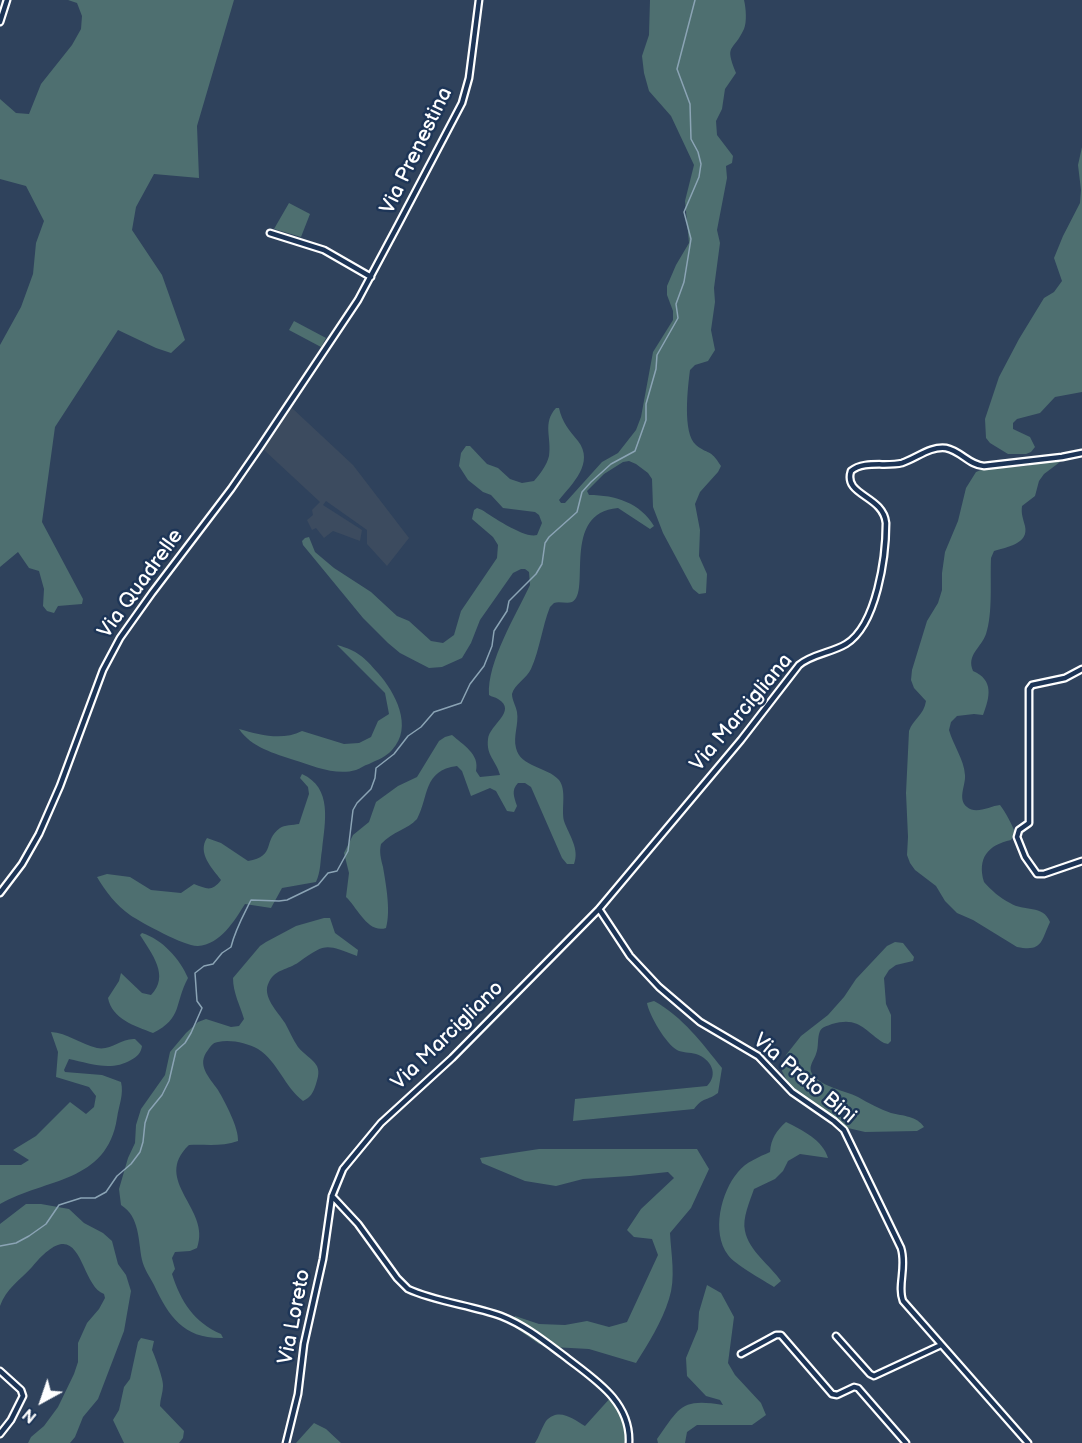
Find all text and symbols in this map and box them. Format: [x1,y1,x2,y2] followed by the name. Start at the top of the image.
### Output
[375,83,459,219] street label: Via Prenestina
[93,525,189,643] street label: Via Quadrelle
[685,649,799,777] street label: Via Marcigliana
[387,976,509,1096] street label: Via Marcigliano
[747,1028,861,1130] street label: Via Prato Bini
[273,1267,317,1367] street label: Via Loreto
[12,1371,72,1431] north arrow
[19,1404,41,1426] text: N

